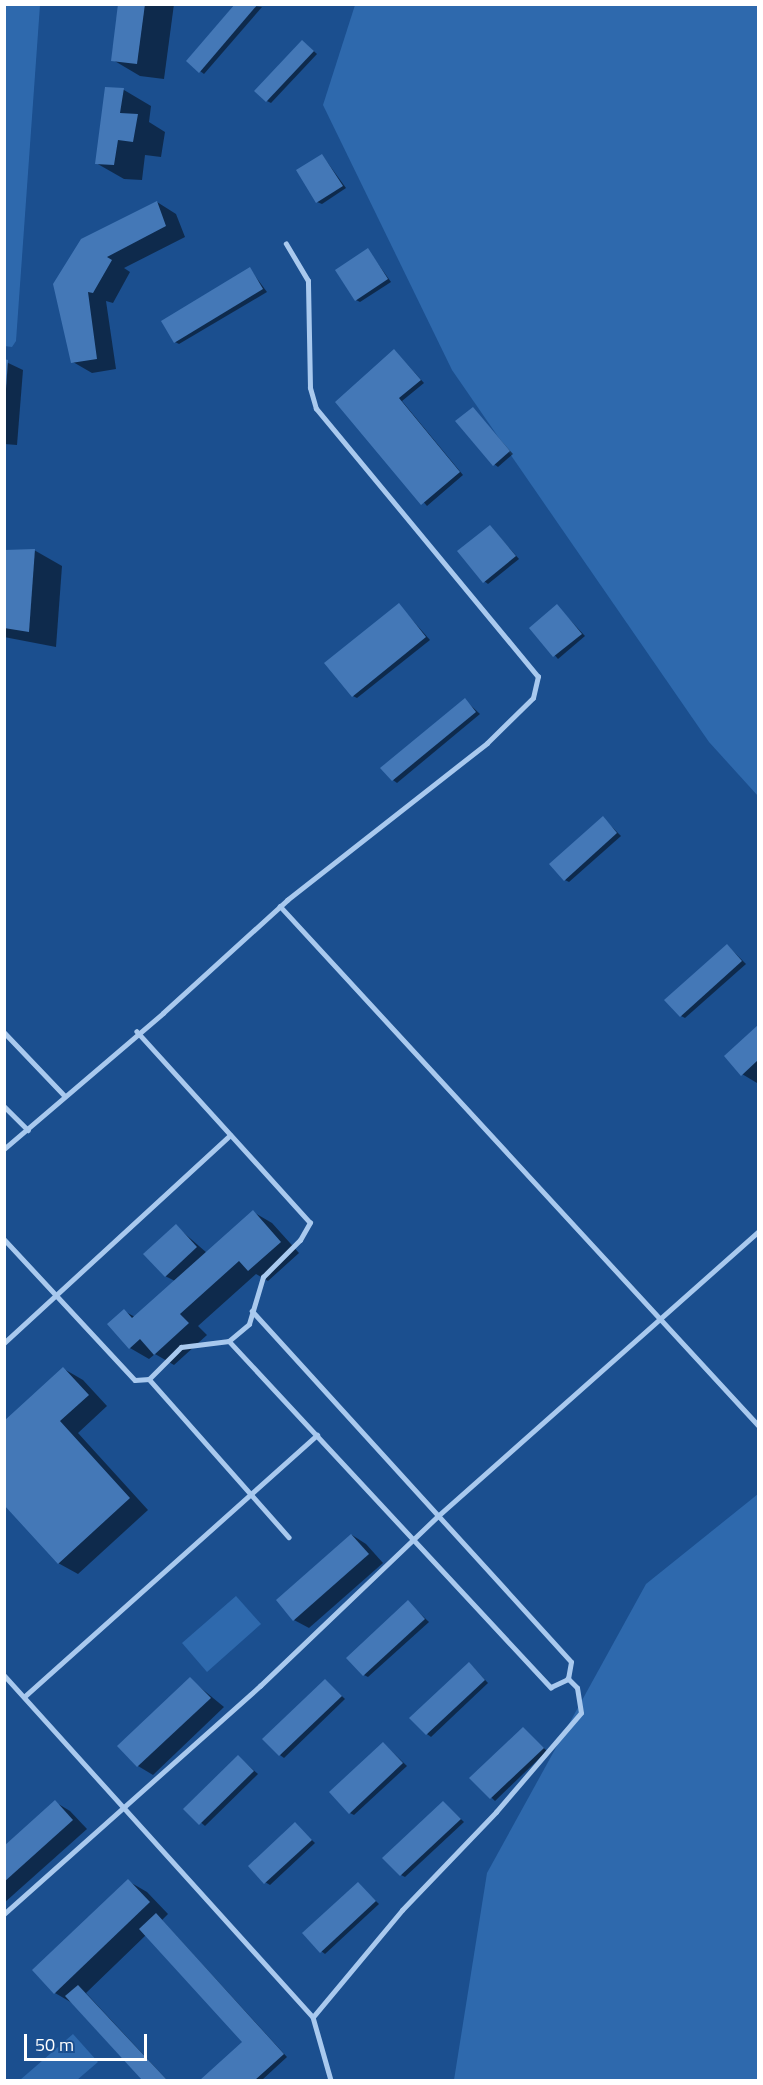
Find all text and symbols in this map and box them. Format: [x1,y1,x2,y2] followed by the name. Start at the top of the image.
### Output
[27,2022,150,2060] scale bar
[35,2031,74,2058] text: 50 m

